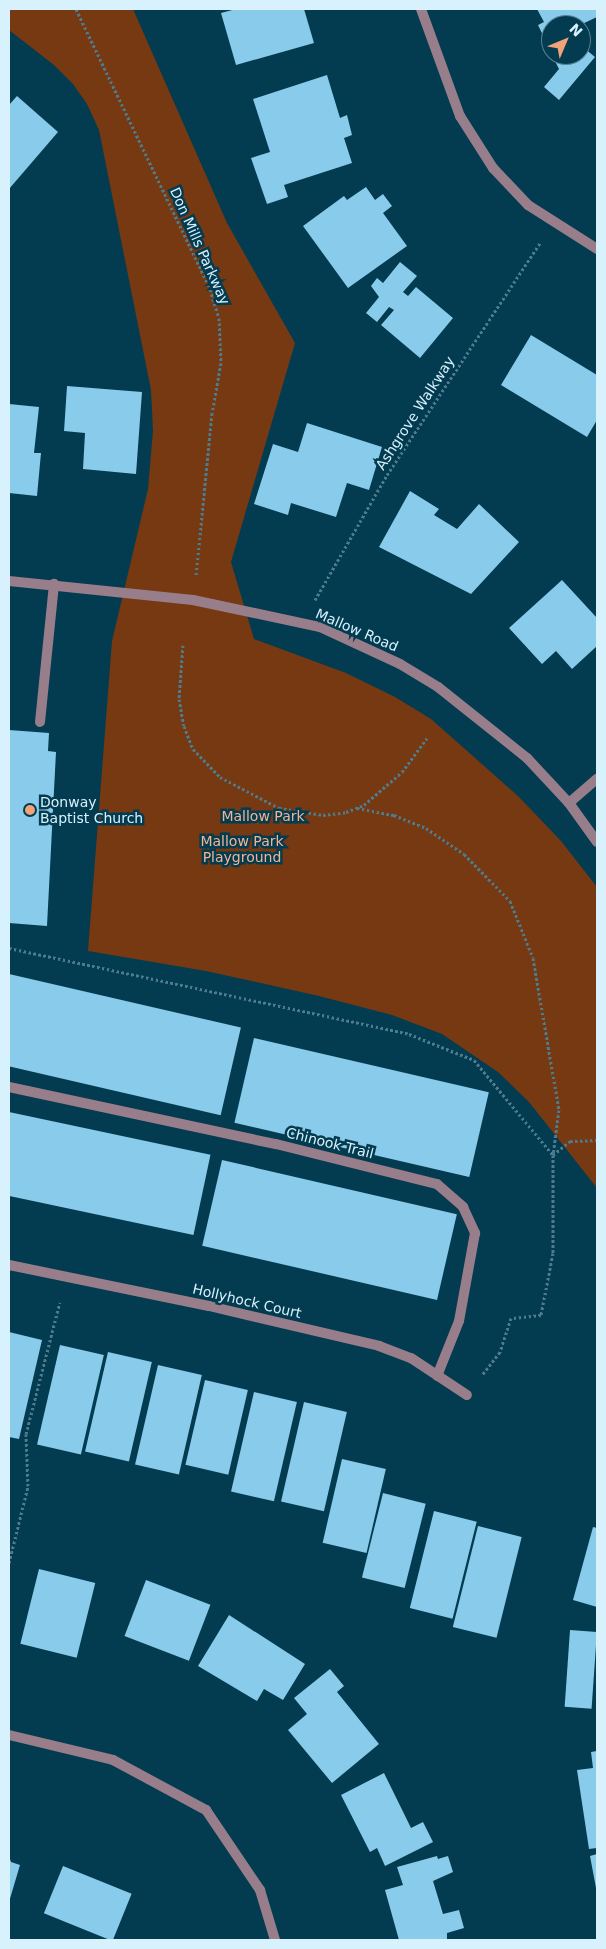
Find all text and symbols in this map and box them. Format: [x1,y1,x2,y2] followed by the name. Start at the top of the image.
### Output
[541,15,591,65] north arrow
[566,20,586,40] text: N
[167,185,233,307] street label: Don Mills Parkway
[372,353,458,473] street label: Ashgrove Walkway
[313,605,401,655] street label: Mallow Road
[40,794,143,826] place label: Donway Baptist Church
[24,804,36,816] marker: Donway Baptist Church
[221,808,305,824] park label: Mallow Park
[200,833,284,866] park label: Mallow Park Playground
[284,1124,376,1162] street label: Chinook Trail
[191,1280,303,1322] street label: Hollyhock Court

